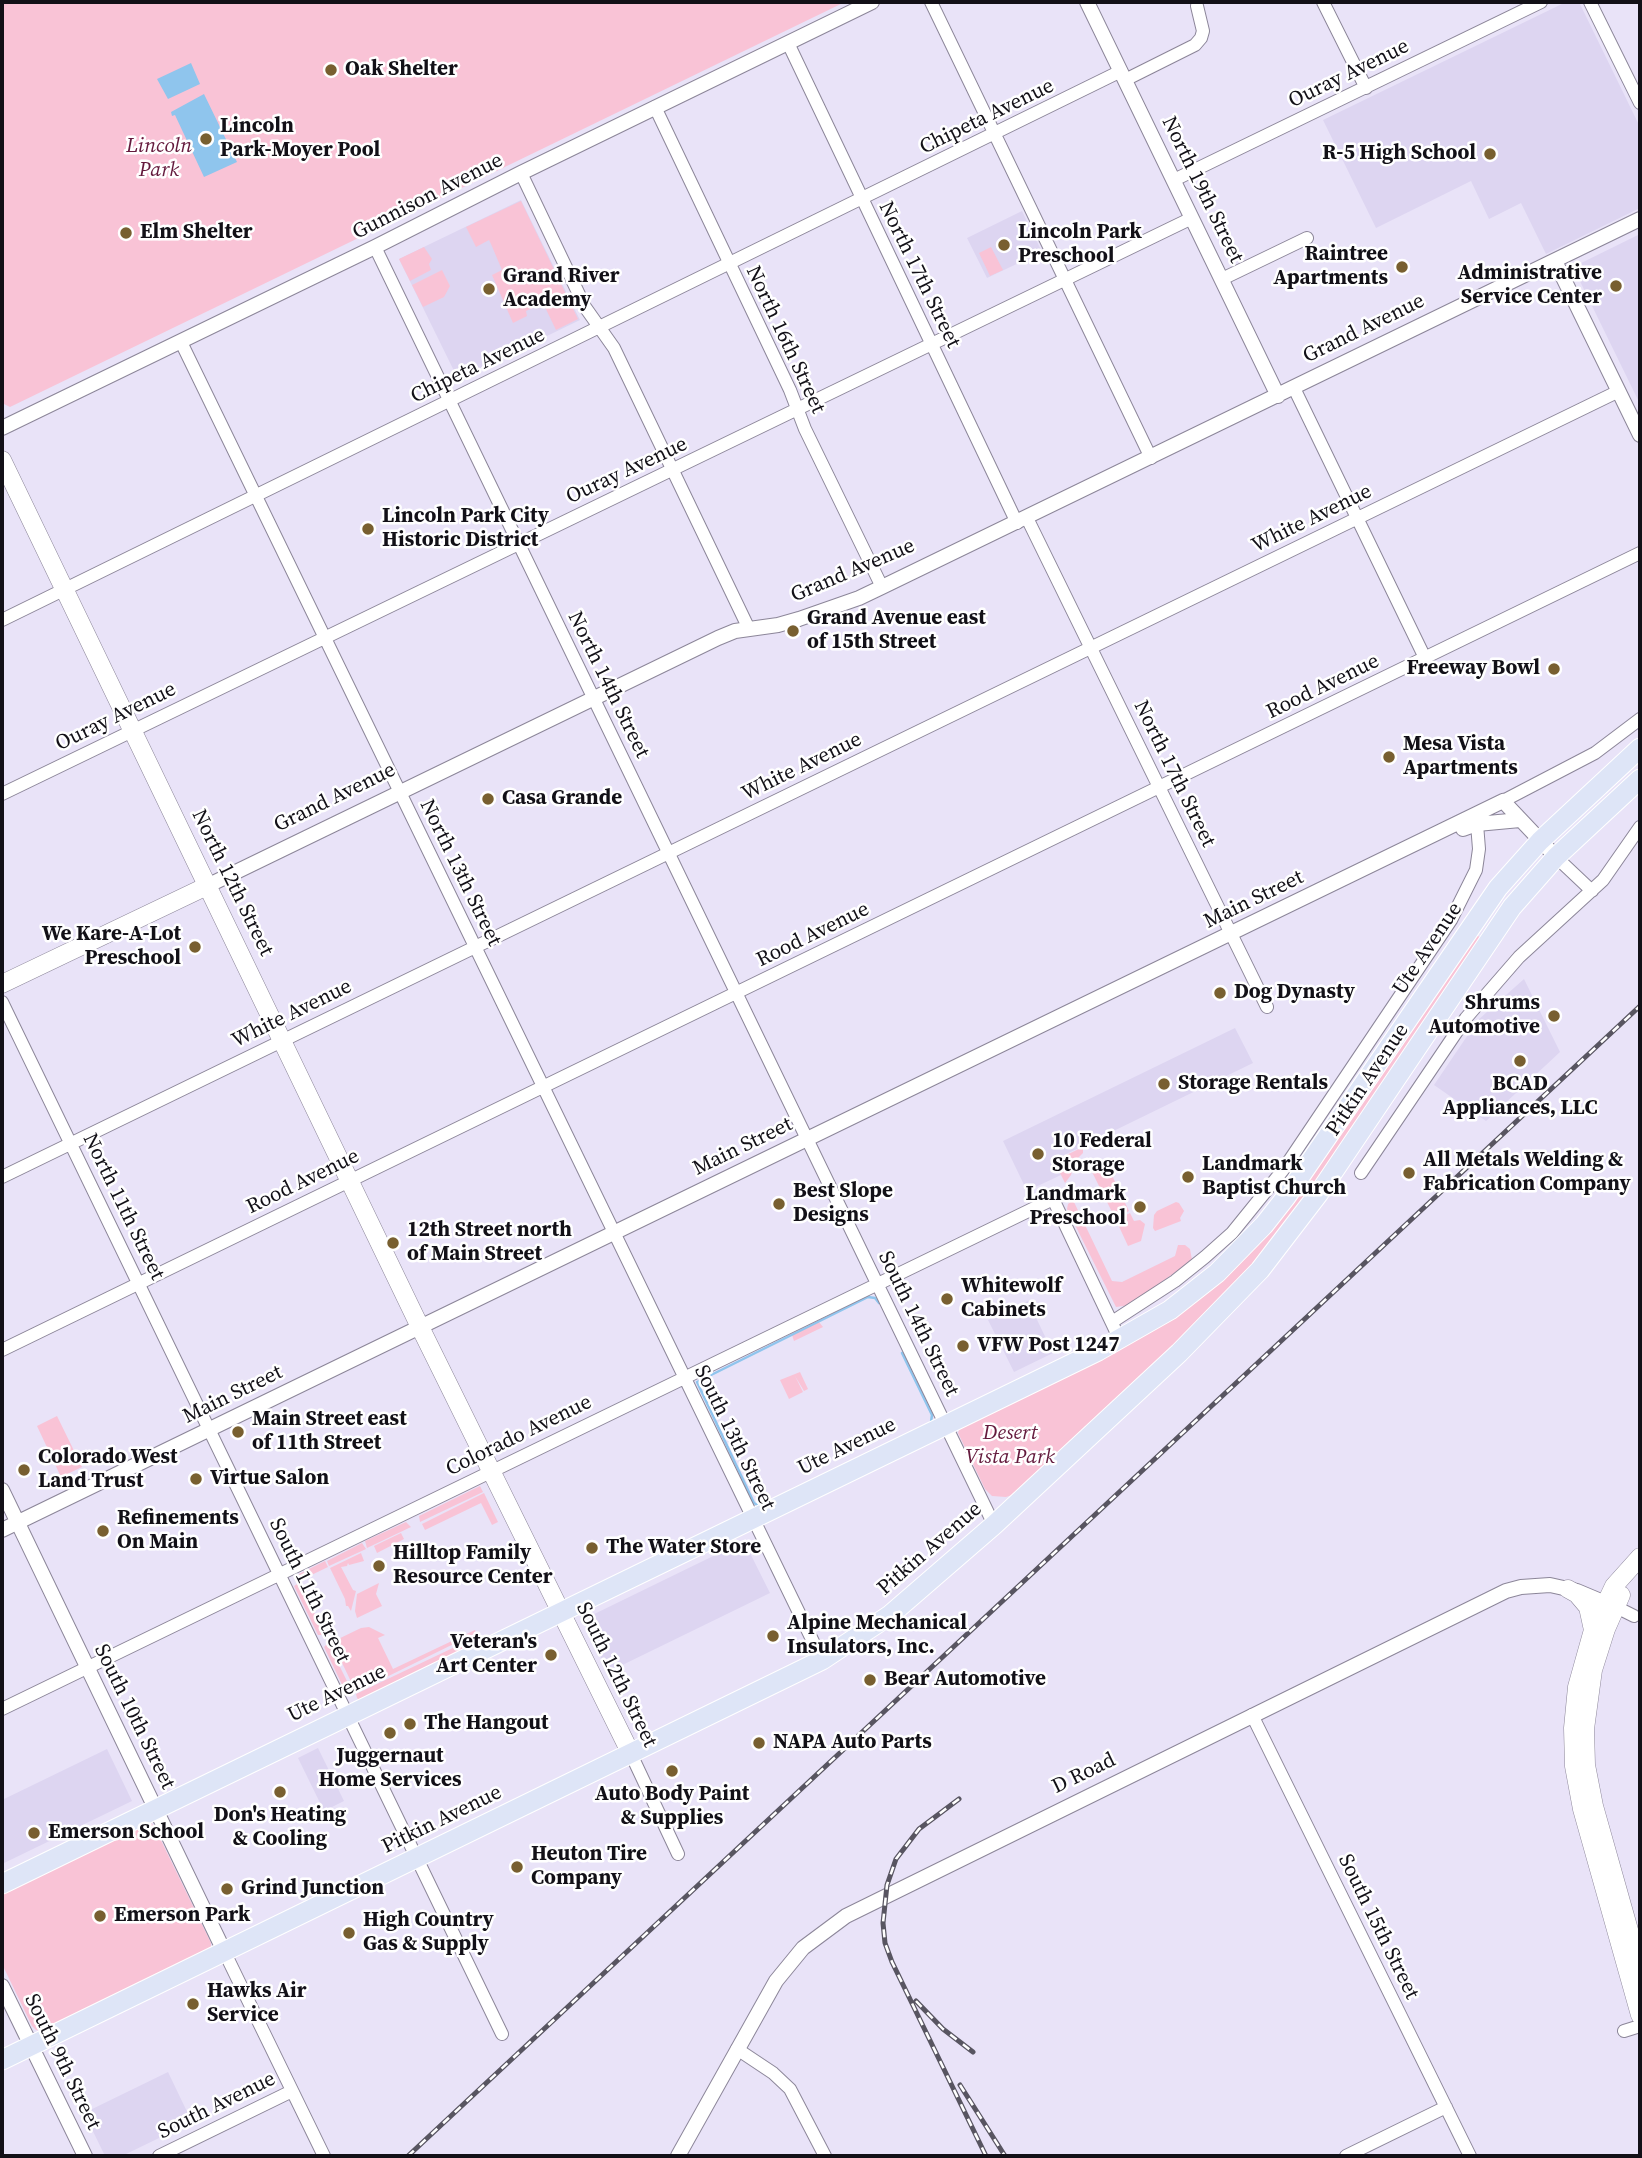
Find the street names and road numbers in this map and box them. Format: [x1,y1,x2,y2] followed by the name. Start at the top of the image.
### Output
[1285,34,1413,114] street label: Ouray Avenue
[916,74,1058,160] street label: Chipeta Avenue
[1156,113,1248,267] street label: North 19th Street
[349,148,507,246] street label: Gunnison Avenue
[873,198,965,352] street label: North 17th Street
[740,262,830,418] street label: North 16th Street
[1299,289,1429,369] street label: Grand Avenue
[407,323,549,409] street label: Chipeta Avenue
[562,432,692,510] street label: Ouray Avenue
[1248,479,1376,559] street label: White Avenue
[787,534,919,608] street label: Grand Avenue
[562,608,654,762] street label: North 14th Street
[1263,649,1383,725] street label: Rood Avenue
[52,677,180,757] street label: Ouray Avenue
[1128,697,1220,851] street label: North 17th Street
[738,727,866,807] street label: White Avenue
[270,758,400,838] street label: Grand Avenue
[414,796,506,950] street label: North 13th Street
[186,806,278,960] street label: North 12th Street
[1200,865,1308,935] street label: Main Street
[753,897,873,973] street label: Rood Avenue
[1388,898,1468,1000] street label: Ute Avenue
[228,974,356,1054] street label: White Avenue
[1321,1019,1415,1141] street label: Pitkin Avenue
[689,1112,797,1182] street label: Main Street
[77,1130,169,1284] street label: North 11th Street
[243,1144,363,1220] street label: Rood Avenue
[872,1247,964,1401] street label: South 14th Street
[179,1360,287,1430] street label: Main Street
[688,1361,780,1515] street label: South 13th Street
[442,1390,596,1482] street label: Colorado Avenue
[794,1412,900,1482] street label: Ute Avenue
[873,1497,987,1601] street label: Pitkin Avenue
[263,1514,355,1668] street label: South 11th Street
[570,1598,662,1752] street label: South 12th Street
[88,1640,180,1794] street label: South 10th Street
[284,1659,390,1729] street label: Ute Avenue
[1048,1748,1120,1800] street label: D Road
[378,1780,506,1860] street label: Pitkin Avenue
[1332,1850,1424,2004] street label: South 15th Street
[18,1990,106,2134] street label: South 9th Street
[154,2067,280,2145] street label: South Avenue

